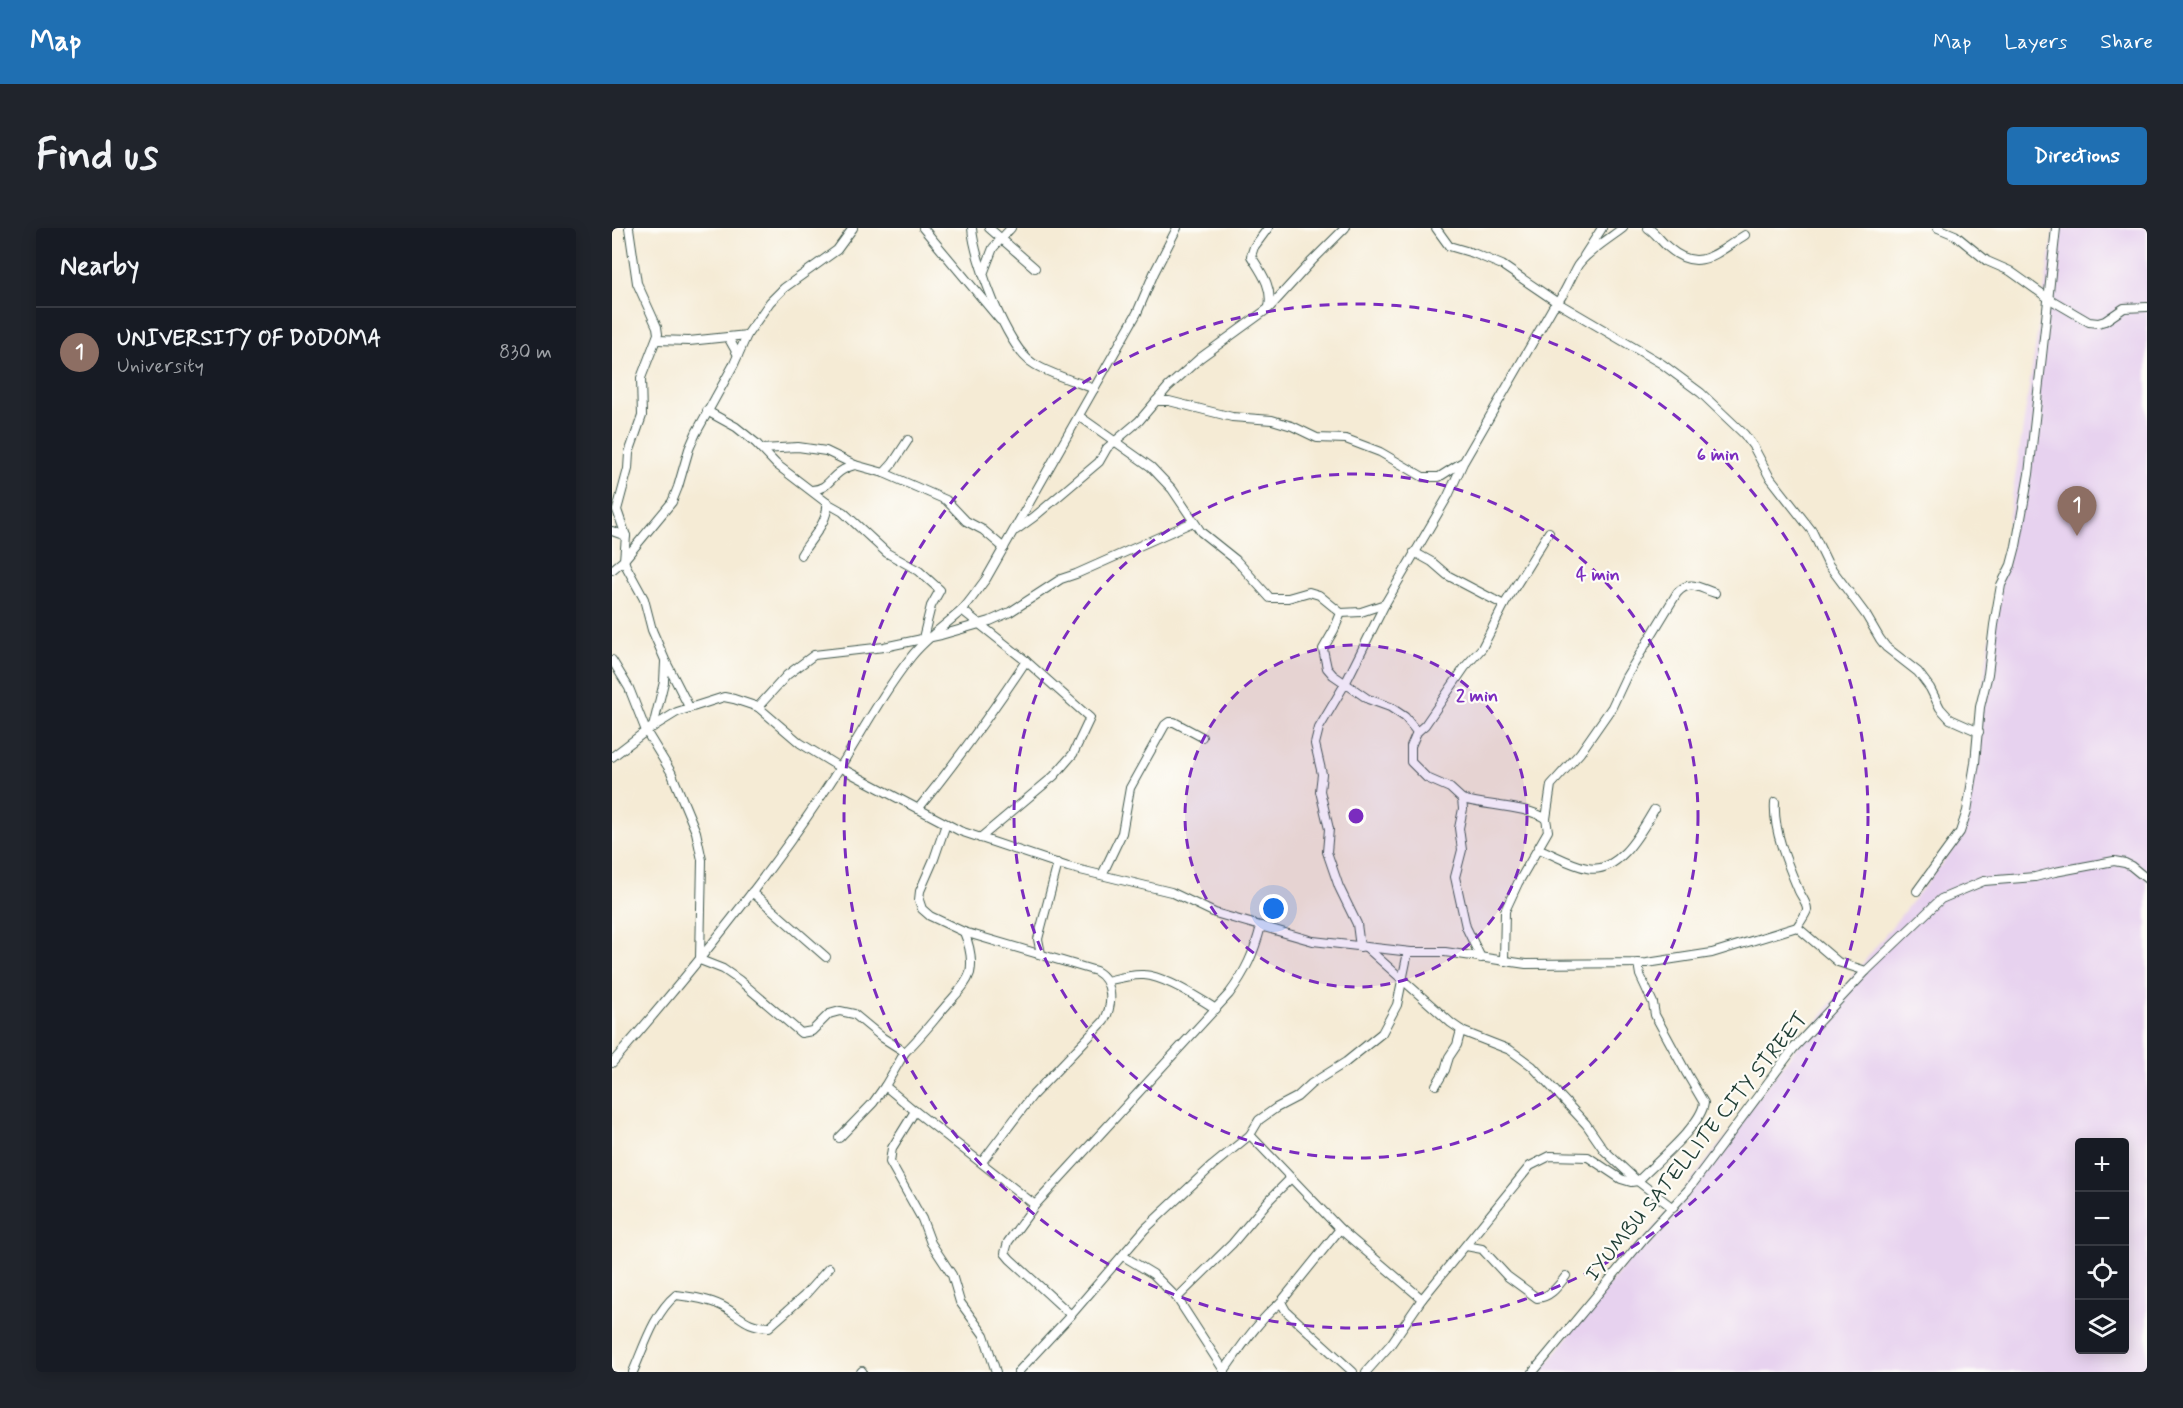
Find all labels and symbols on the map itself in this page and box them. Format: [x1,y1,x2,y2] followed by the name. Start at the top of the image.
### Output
[1697,443,1739,467] text: 6 min
[2058,486,2096,536] pin: 1
[1576,563,1620,587] text: 4 min
[1456,684,1498,708] text: 2 min
[1346,806,1366,826] centre of rings
[1259,894,1288,923] your location
[1579,1006,1814,1287] street label: IYUMBU SATELLITE CITY STREET

